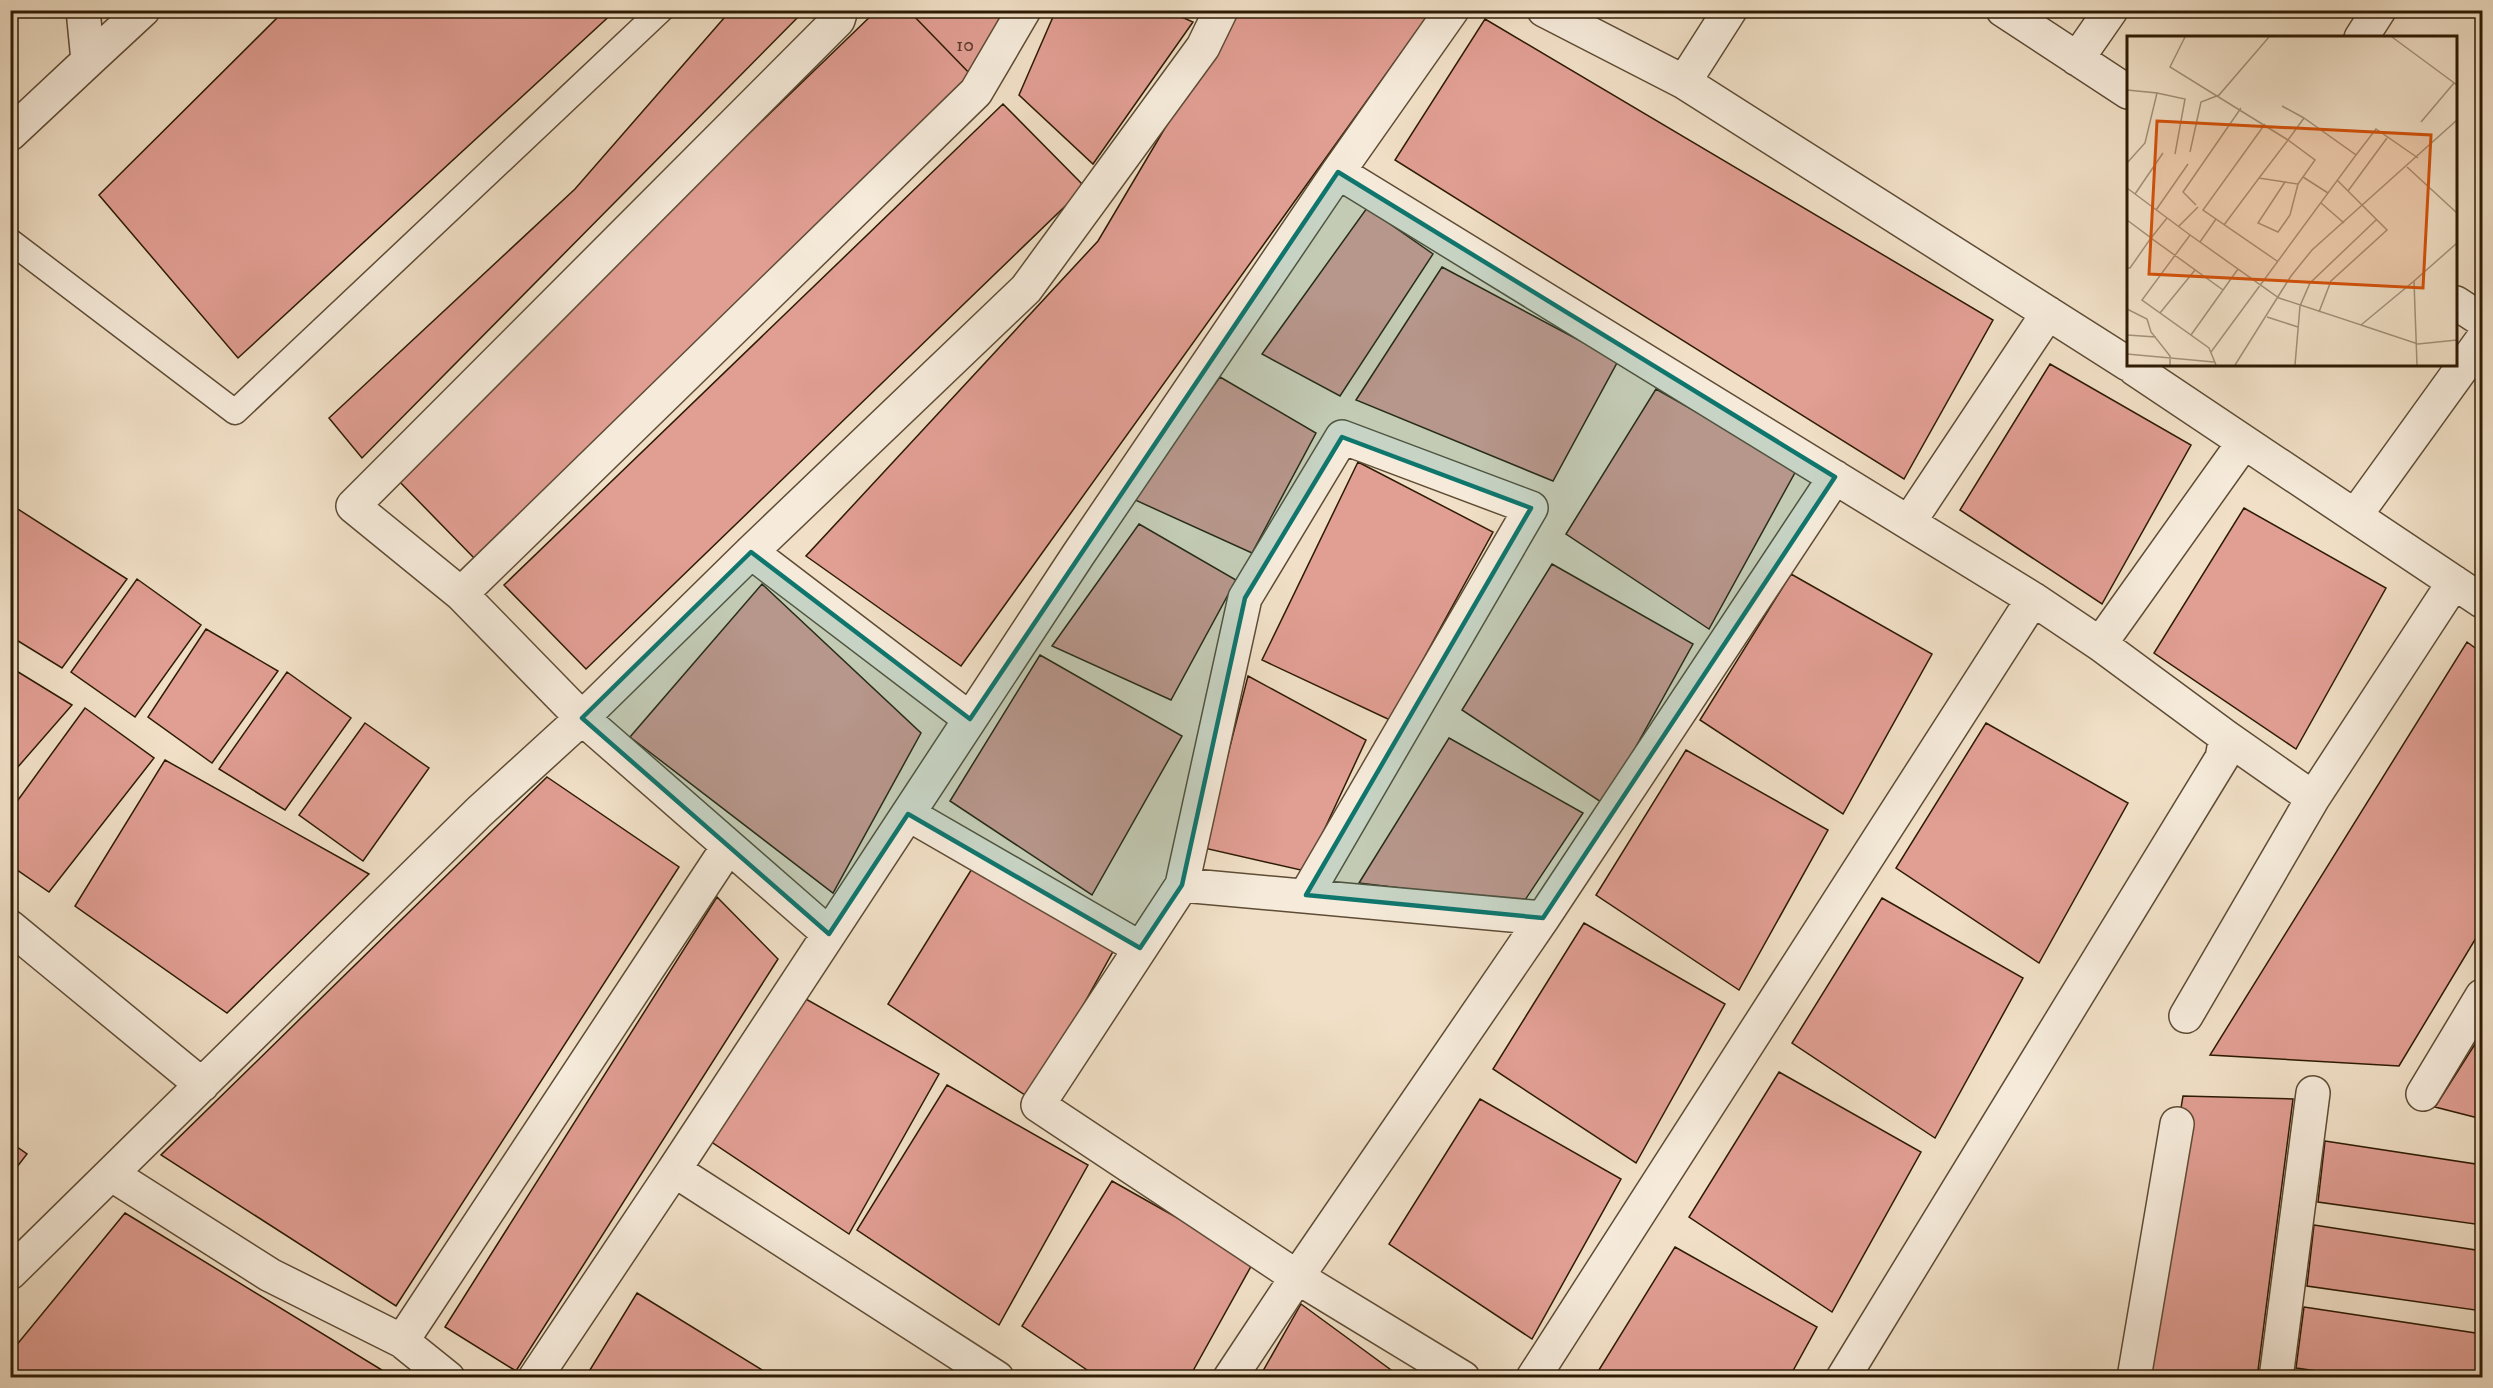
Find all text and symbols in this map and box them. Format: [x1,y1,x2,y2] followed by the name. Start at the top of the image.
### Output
[956,33,974,58] house number: 10
[2127,36,2457,366] inset map

